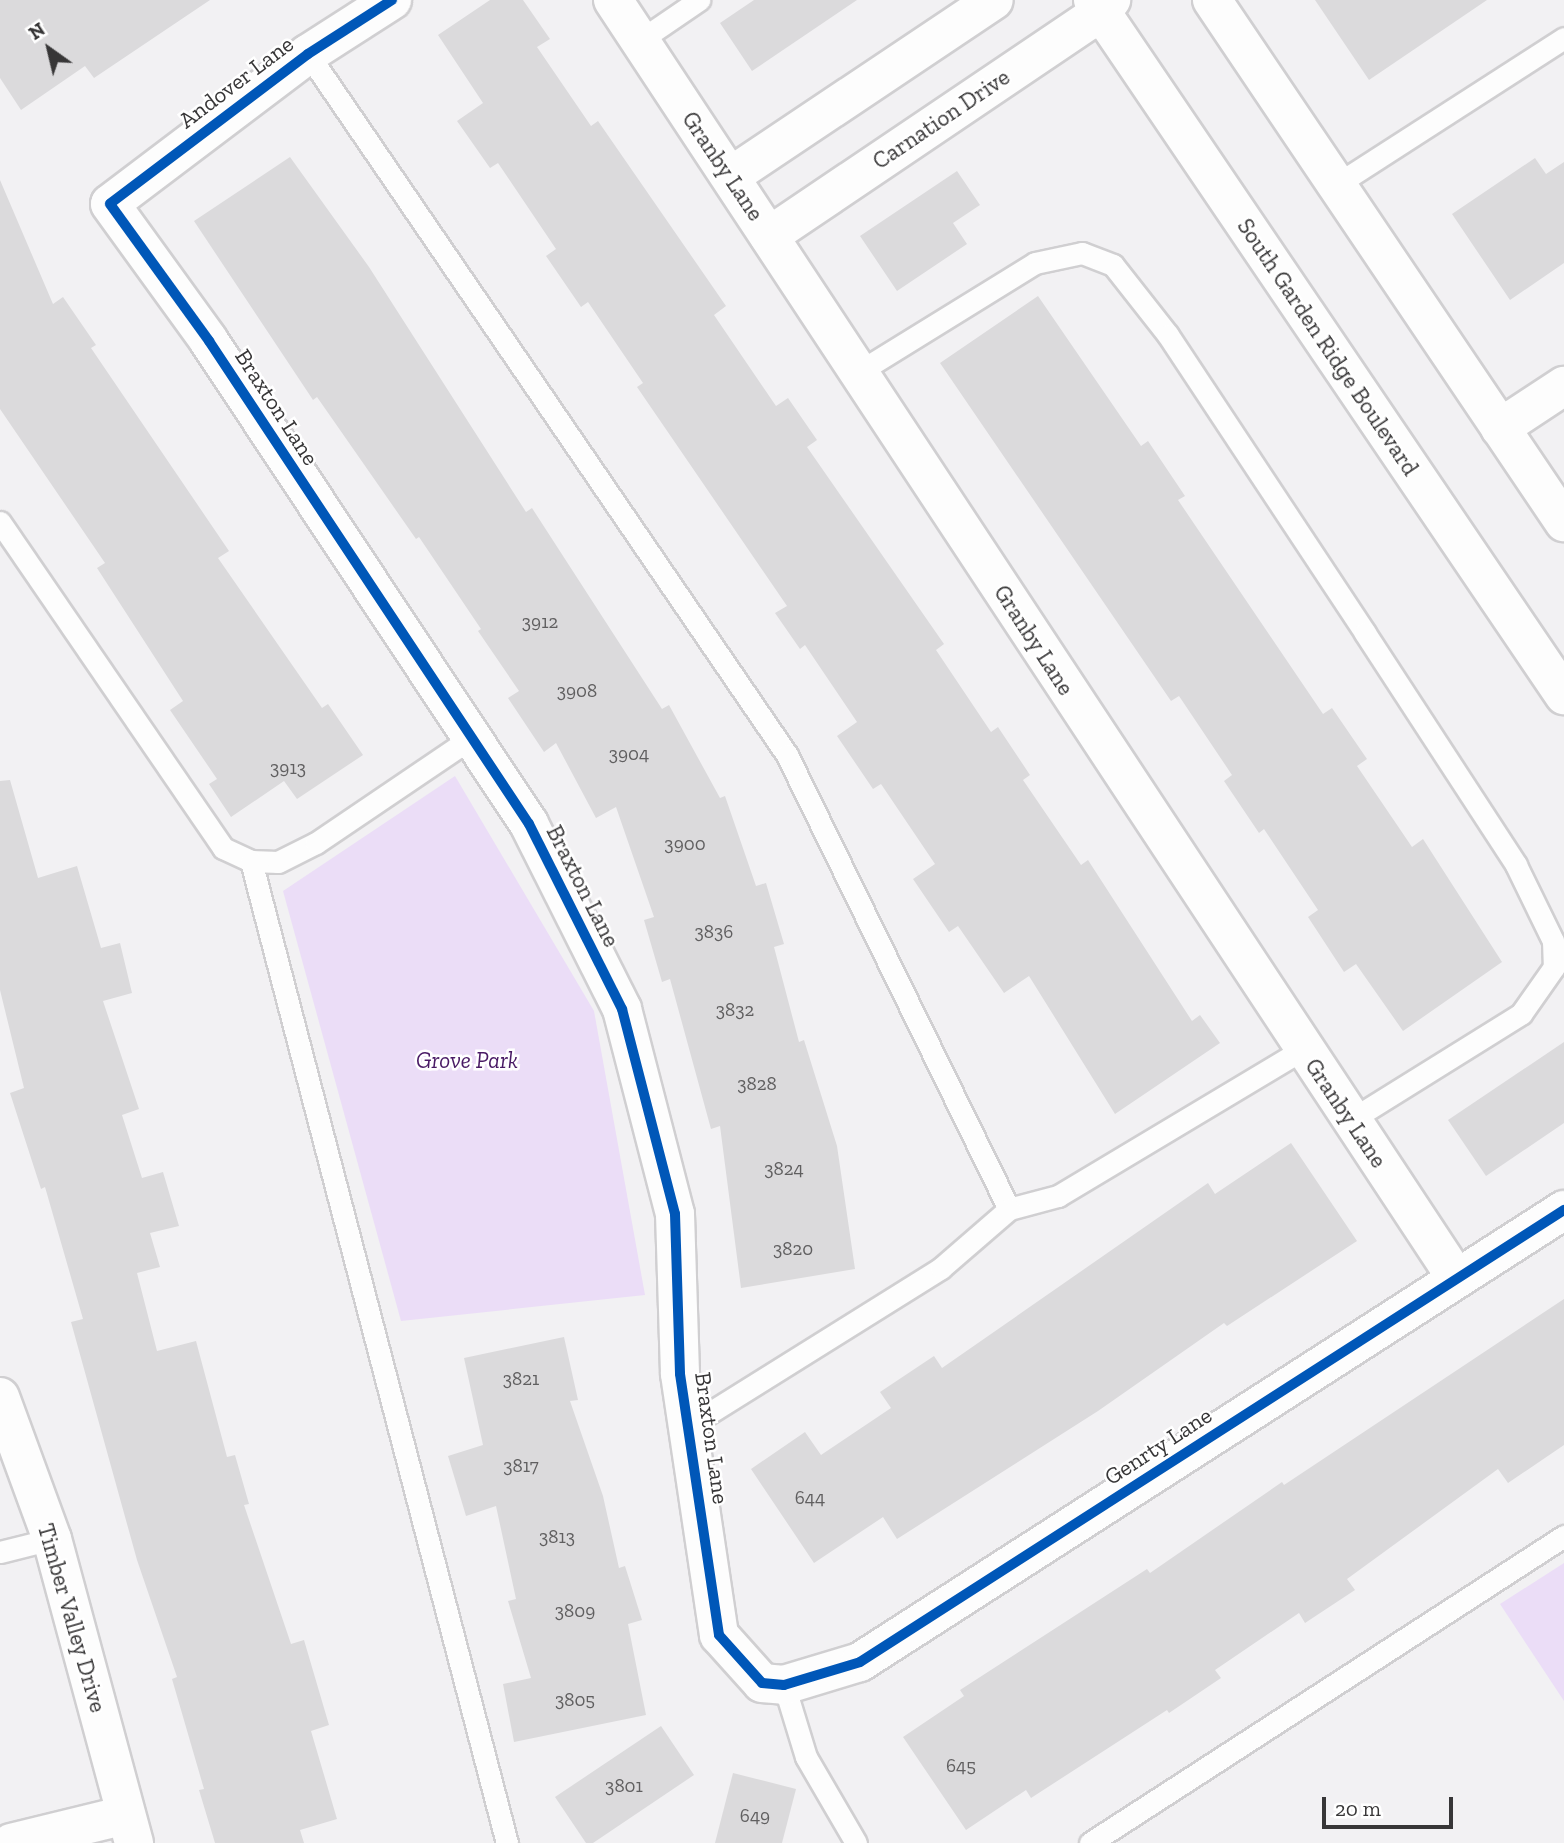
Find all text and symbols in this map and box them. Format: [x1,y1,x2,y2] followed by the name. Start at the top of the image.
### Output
[14,14,84,84] north arrow
[25,18,49,45] text: N
[173,30,299,134] street label: Andover Lane
[867,63,1015,175] street label: Carnation Drive
[676,106,770,226] street label: Granby Lane
[1232,213,1424,481] street label: South Garden Ridge Boulevard
[229,344,325,470] street label: Braxton Lane
[988,580,1080,700] street label: Granby Lane
[522,611,558,633] house number: 3912
[557,680,597,702] house number: 3908
[609,743,649,765] house number: 3904
[270,757,306,779] house number: 3913
[541,821,625,951] street label: Braxton Lane
[664,833,706,855] house number: 3900
[695,921,733,943] house number: 3836
[716,999,754,1021] house number: 3832
[416,1046,518,1074] park label: Grove Park
[1299,1053,1393,1173] street label: Granby Lane
[737,1073,777,1095] house number: 3828
[764,1158,804,1180] house number: 3824
[773,1238,813,1260] house number: 3820
[503,1368,539,1390] house number: 3821
[689,1370,735,1506] street label: Braxton Lane
[1099,1401,1217,1491] street label: Genrty Lane
[503,1455,539,1477] house number: 3817
[795,1487,825,1509] house number: 644
[32,1520,112,1716] street label: Timber Valley Drive
[539,1526,575,1548] house number: 3813
[555,1600,595,1622] house number: 3809
[555,1689,595,1711] house number: 3805
[946,1755,976,1777] house number: 645
[605,1775,643,1797] house number: 3801
[1326,1784,1457,1828] scale bar
[1335,1796,1381,1821] text: 20 m
[740,1805,770,1827] house number: 649

